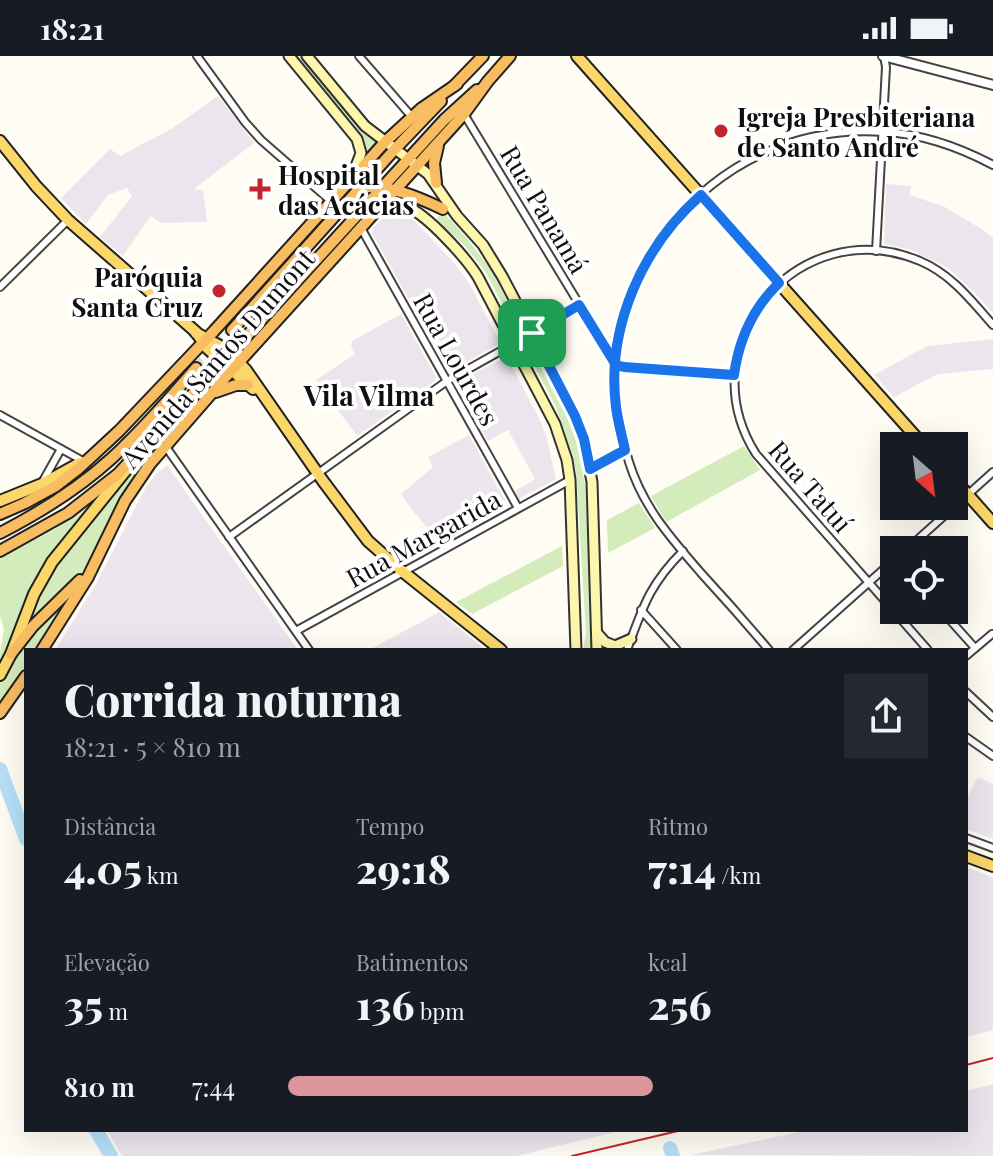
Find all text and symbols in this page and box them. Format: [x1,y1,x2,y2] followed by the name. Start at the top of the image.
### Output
[40,8,104,48] text: 18:21
[737,99,976,164] place label: Igreja Presbiteriana de Santo André
[712,122,730,140] marker: Igreja Presbiteriana de Santo André
[493,138,597,280] street label: Rua Panamá
[278,157,414,222] place label: Hospital das Acácias
[249,178,271,200] marker: Hospital das Acácias
[111,240,322,476] street label: Avenida Santos Dumont
[71,259,204,324] place label: Paróquia Santa Cruz
[210,282,228,300] marker: Paróquia Santa Cruz
[406,286,508,432] street label: Rua Lourdes
[498,299,566,367] pin
[510,311,554,355] icon: arrive
[303,376,435,413] district label: Vila Vilma
[880,432,968,520] north arrow
[880,432,968,624] map controls
[761,433,861,540] street label: Rua Tatuí
[339,481,507,595] street label: Rua Margarida
[880,536,968,624] button: locate
[64,669,402,728] text: Corrida noturna
[844,674,928,758] button: share
[64,729,241,764] text: 18:21 · 5 × 810 m
[64,811,156,841] text: Distância
[356,811,424,841] text: Tempo
[648,811,708,841] text: Ritmo
[64,841,142,894] text: 4.05
[356,841,451,894] text: 29:18
[648,841,716,894] text: 7:14
[142,860,178,890] text: km
[716,860,761,890] text: /km
[64,947,150,977] text: Elevação
[356,947,468,977] text: Batimentos
[648,947,687,977] text: kcal
[64,977,103,1030] text: 35
[356,977,414,1030] text: 136
[648,977,712,1030] text: 256
[103,996,128,1026] text: m
[414,996,465,1026] text: bpm
[64,1069,135,1104] text: 810 m
[192,1069,235,1104] text: 7:44

